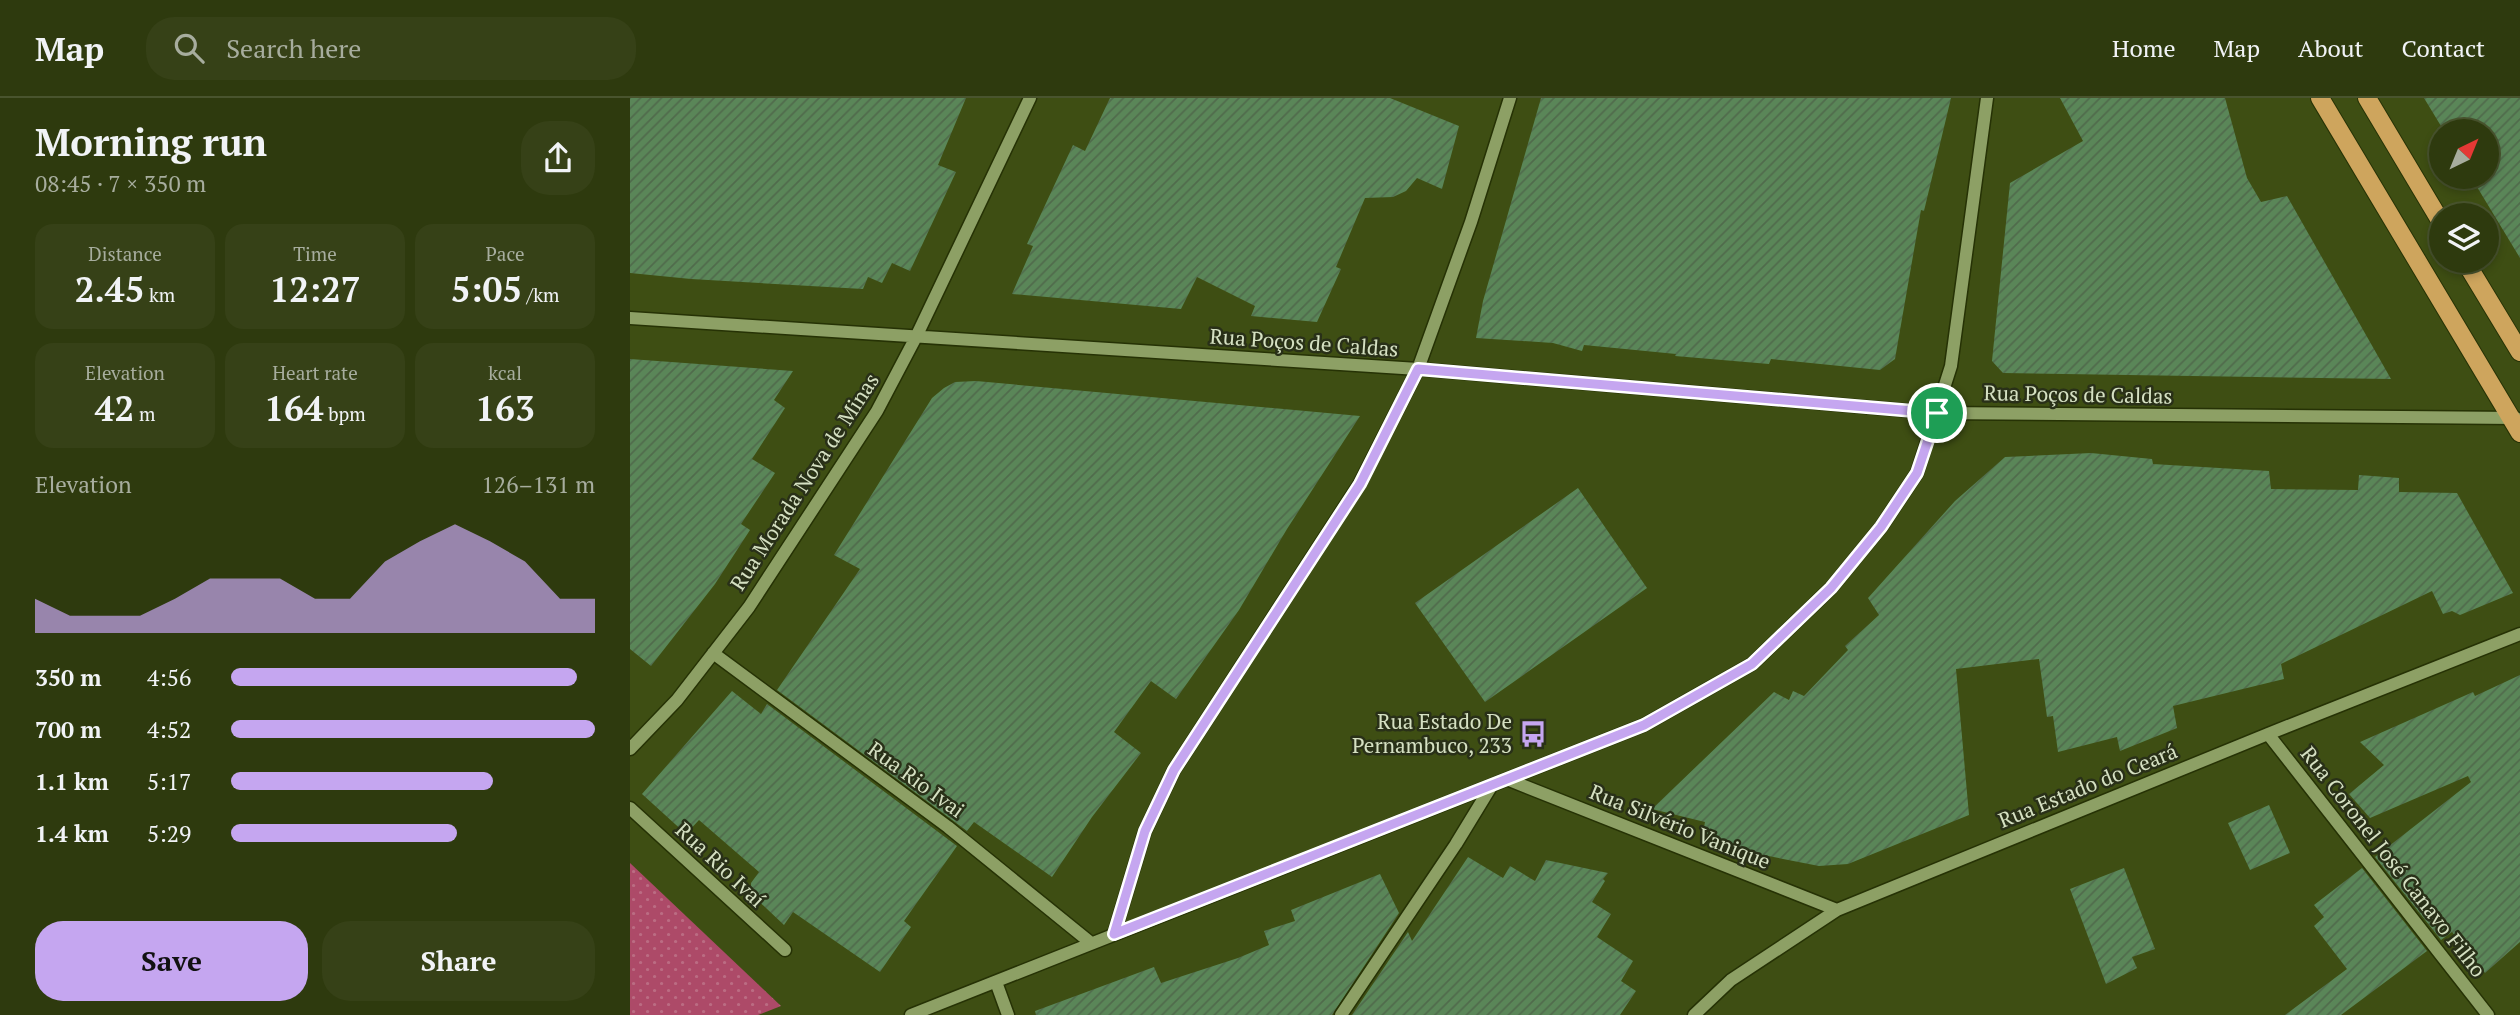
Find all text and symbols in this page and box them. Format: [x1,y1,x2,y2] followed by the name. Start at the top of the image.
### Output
[146,17,636,80] search box
[35,27,104,70] text: Map
[170,29,208,67] icon: search
[226,31,361,65] text: Search here
[2112,32,2176,64] text: Home
[2214,32,2260,64] text: Map
[2298,32,2364,64] text: About
[2402,32,2485,64] text: Contact
[35,117,267,167] text: Morning run
[2429,119,2499,189] north arrow
[2429,119,2499,273] map controls
[521,121,595,195] button: share
[35,168,206,199] text: 08:45 · 7 × 350 m
[2429,203,2499,273] button: layers
[88,241,162,266] text: Distance
[293,241,337,266] text: Time
[486,241,524,266] text: Pace
[75,266,144,312] text: 2.45
[269,266,361,312] text: 12:27
[451,266,522,312] text: 5:05
[144,282,175,307] text: km
[522,282,559,307] text: /km
[1209,321,1399,363] street label: Rua Poços de Caldas
[85,360,165,385] text: Elevation
[272,360,358,385] text: Heart rate
[488,360,522,385] text: kcal
[723,367,885,596] street label: Rua Morada Nova de Minas
[1983,378,2173,410] street label: Rua Poços de Caldas
[1907,383,1967,443] pin
[95,385,134,431] text: 42
[264,385,324,431] text: 164
[475,385,535,431] text: 163
[1918,394,1956,432] icon: arrive
[134,401,155,426] text: m
[324,401,366,426] text: bpm
[35,469,132,500] text: Elevation
[482,469,595,500] text: 126–131 m
[35,662,101,693] text: 350 m
[147,662,191,693] text: 4:56
[1352,707,1512,759] place label: Rua Estado De Pernambuco, 233
[35,714,101,745] text: 700 m
[147,714,191,745] text: 4:52
[1518,719,1548,749] bus stop icon: Rua Estado De Pernambuco, 233
[863,735,970,824] street label: Rua Rio Ivai
[1994,736,2182,834] street label: Rua Estado do Ceará
[2295,740,2493,983] street label: Rua Coronel José Canavo Filho
[35,766,109,797] text: 1.1 km
[147,766,191,797] text: 5:17
[1586,777,1775,875] street label: Rua Silvério Vanique
[670,816,772,913] street label: Rua Rio Ivaí
[35,818,109,849] text: 1.4 km
[147,818,191,849] text: 5:29
[35,921,308,1001] button: Save
[322,921,595,1001] button: Share

